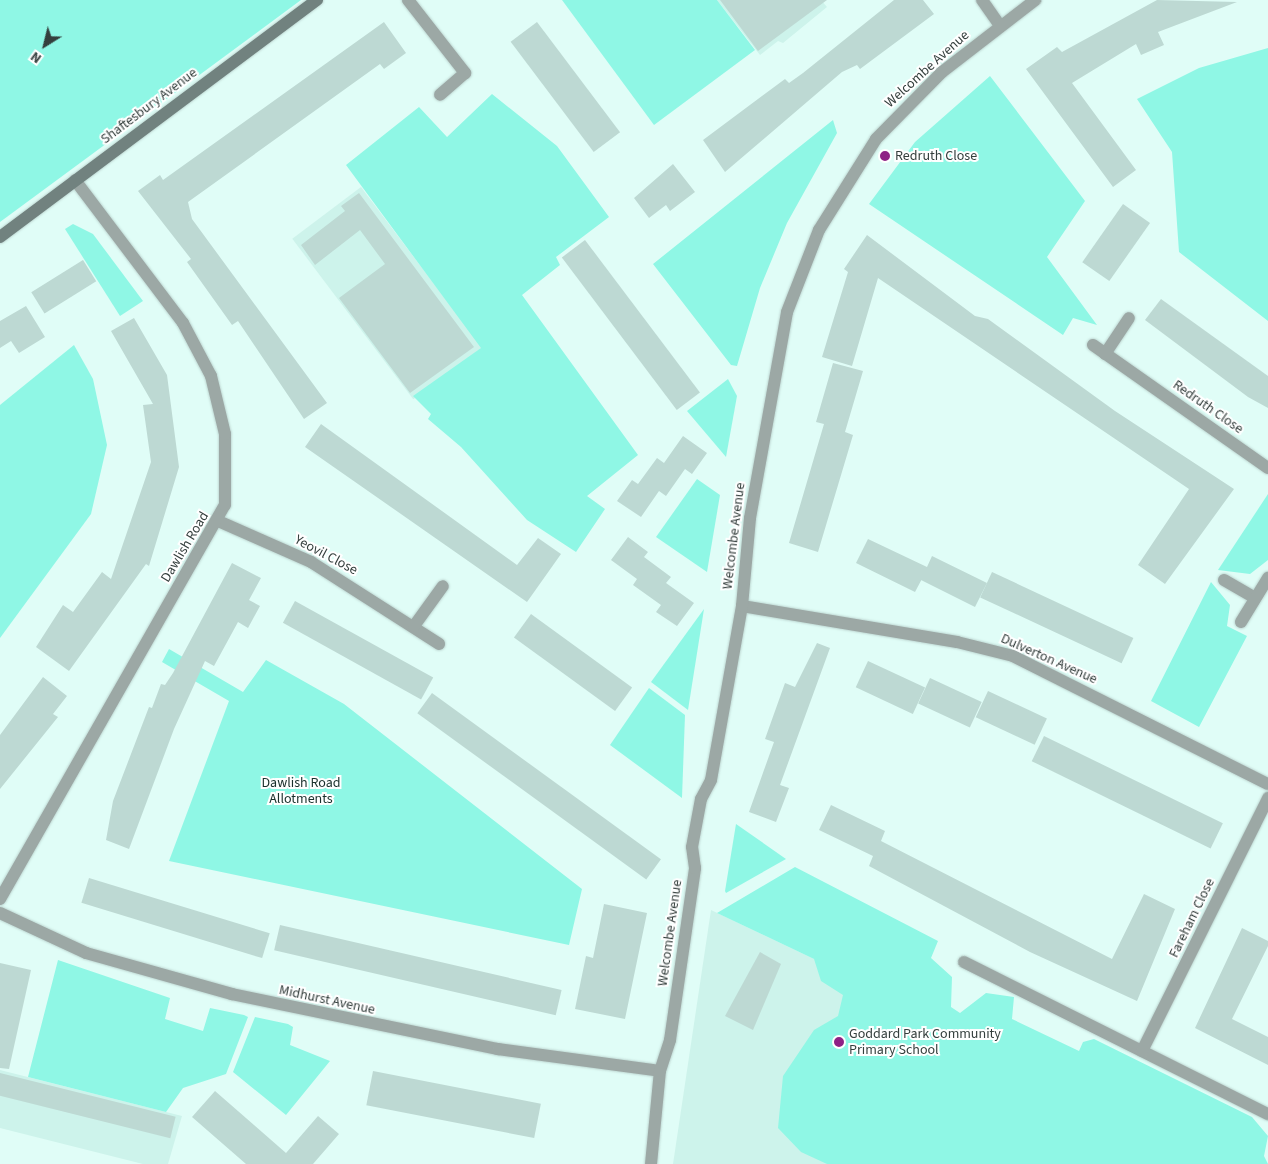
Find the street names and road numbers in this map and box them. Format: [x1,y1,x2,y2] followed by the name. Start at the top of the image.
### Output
[881,27,973,111] street label: Welcombe Avenue
[98,64,200,148] street label: Shaftesbury Avenue
[1170,377,1246,437] street label: Redruth Close
[719,482,749,590] street label: Welcombe Avenue
[157,509,213,585] street label: Dawlish Road
[292,531,360,579] street label: Yeovil Close
[998,630,1100,688] street label: Dulverton Avenue
[1166,876,1218,960] street label: Fareham Close
[654,879,686,987] street label: Welcombe Avenue
[277,982,377,1018] street label: Midhurst Avenue

